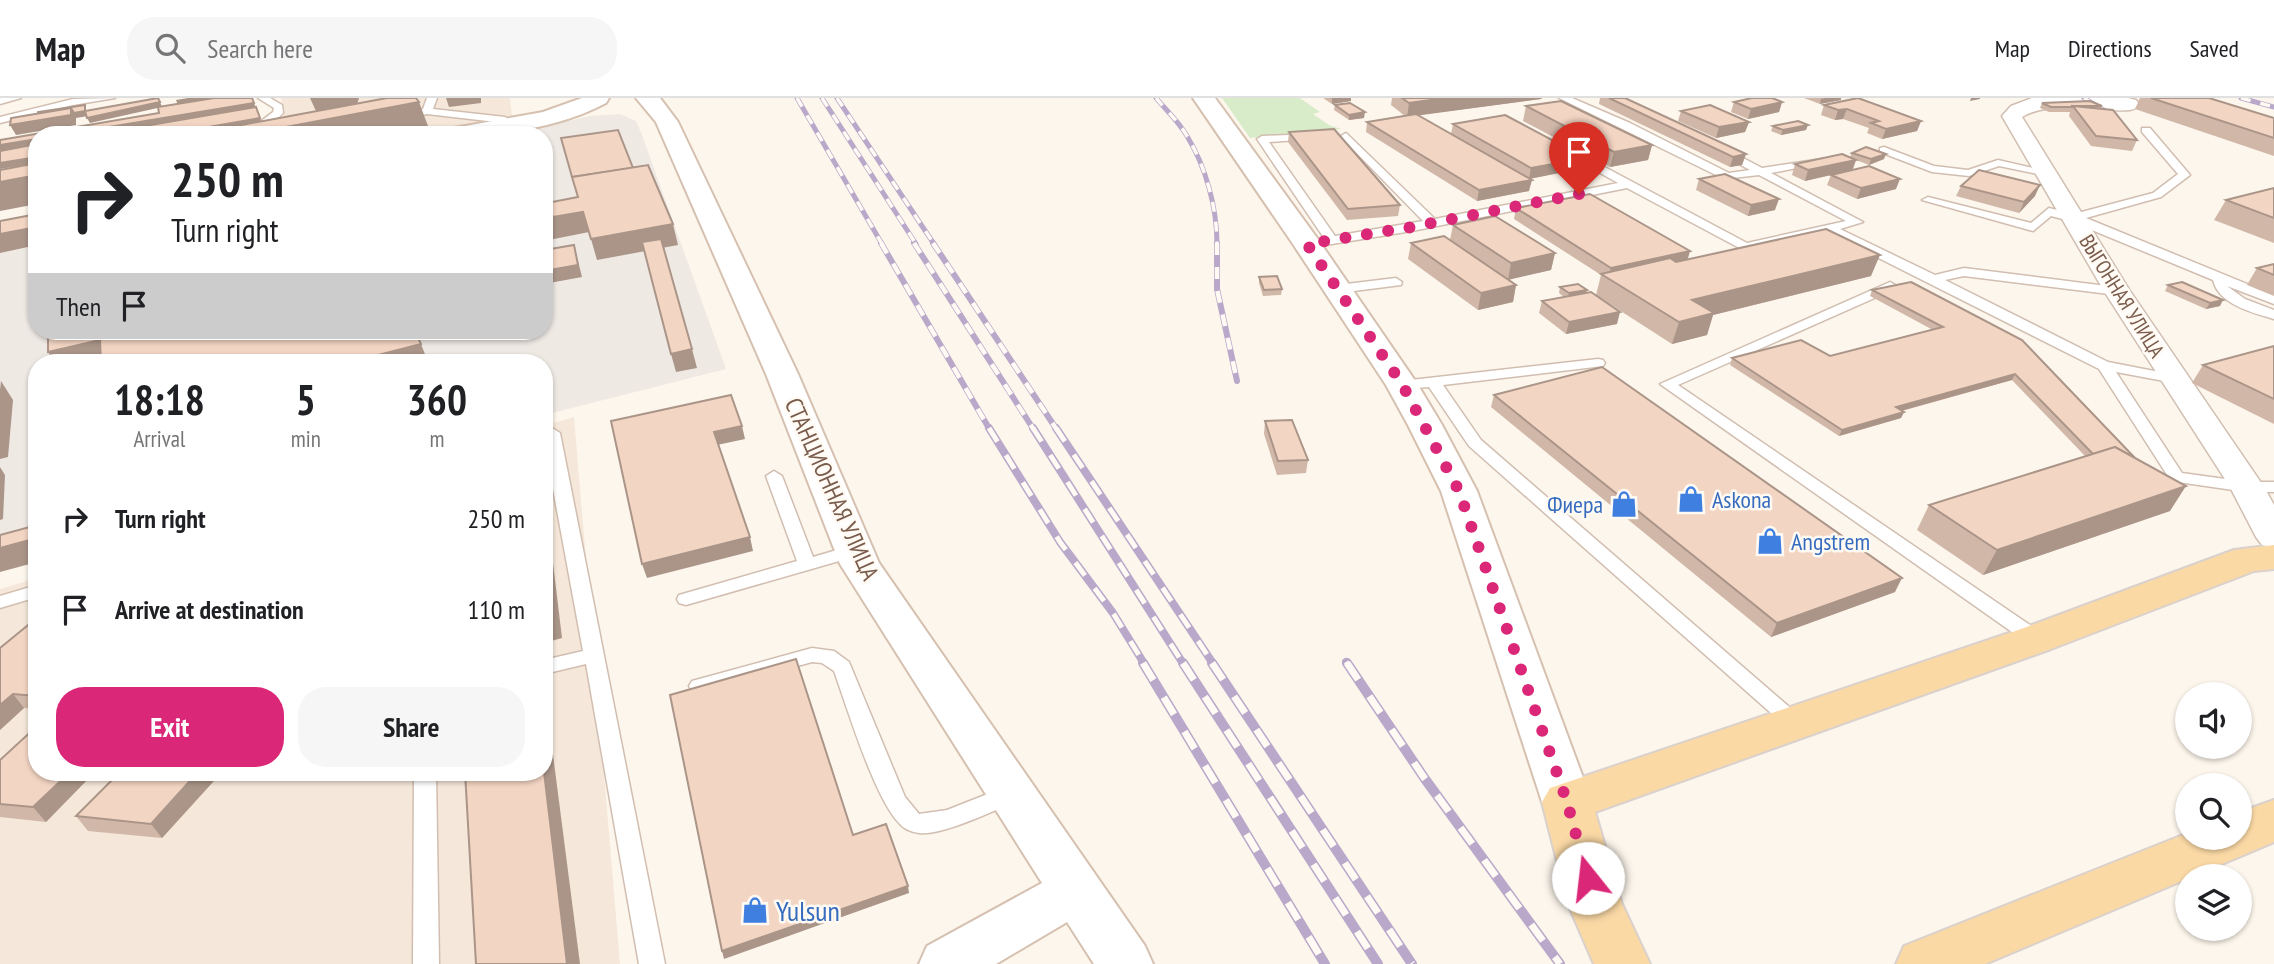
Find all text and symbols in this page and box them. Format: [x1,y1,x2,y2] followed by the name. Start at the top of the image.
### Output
[127,17,617,80] search box
[35,27,85,70] text: Map
[151,29,189,67] icon: search
[207,32,313,65] text: Search here
[1995,33,2030,64] text: Map
[2068,33,2152,64] text: Directions
[2190,33,2239,64] text: Saved
[1549,122,1609,194] pin
[1560,133,1598,171] icon: arrive
[171,147,284,211] text: 250 m
[56,154,147,245] icon: right
[171,209,279,251] text: Turn right
[2073,229,2171,363] street label: ВЫГОННАЯ УЛИЦА
[115,287,153,325] icon: arrive
[56,290,101,323] text: Then
[114,372,205,427] text: 18:18
[296,372,316,427] text: 5
[407,372,467,427] text: 360
[778,393,886,586] street label: СТАНЦИОННАЯ УЛИЦА
[133,424,185,453] text: Arrival
[291,424,321,453] text: min
[429,424,444,453] text: m
[1676,484,1706,514] shop icon: Askona
[1712,484,1771,515] place label: Askona
[1547,489,1603,520] place label: Фиера
[1609,489,1639,519] shop icon: Фиера
[56,500,94,538] icon: right
[115,502,206,535] text: Turn right
[467,502,525,535] text: 250 m
[1755,526,1785,556] shop icon: Angstrem
[1791,526,1870,557] place label: Angstrem
[56,591,94,629] icon: arrive
[115,593,304,626] text: Arrive at destination
[467,593,525,626] text: 110 m
[2175,682,2252,941] map controls
[2175,682,2252,759] button: sound
[56,687,284,767] button: Exit
[298,687,525,767] button: Share
[2175,773,2252,850] button: search
[1551,841,1625,915] position arrow
[2175,864,2252,941] button: layers
[776,892,840,929] place label: Yulsun
[740,895,770,925] shop icon: Yulsun

